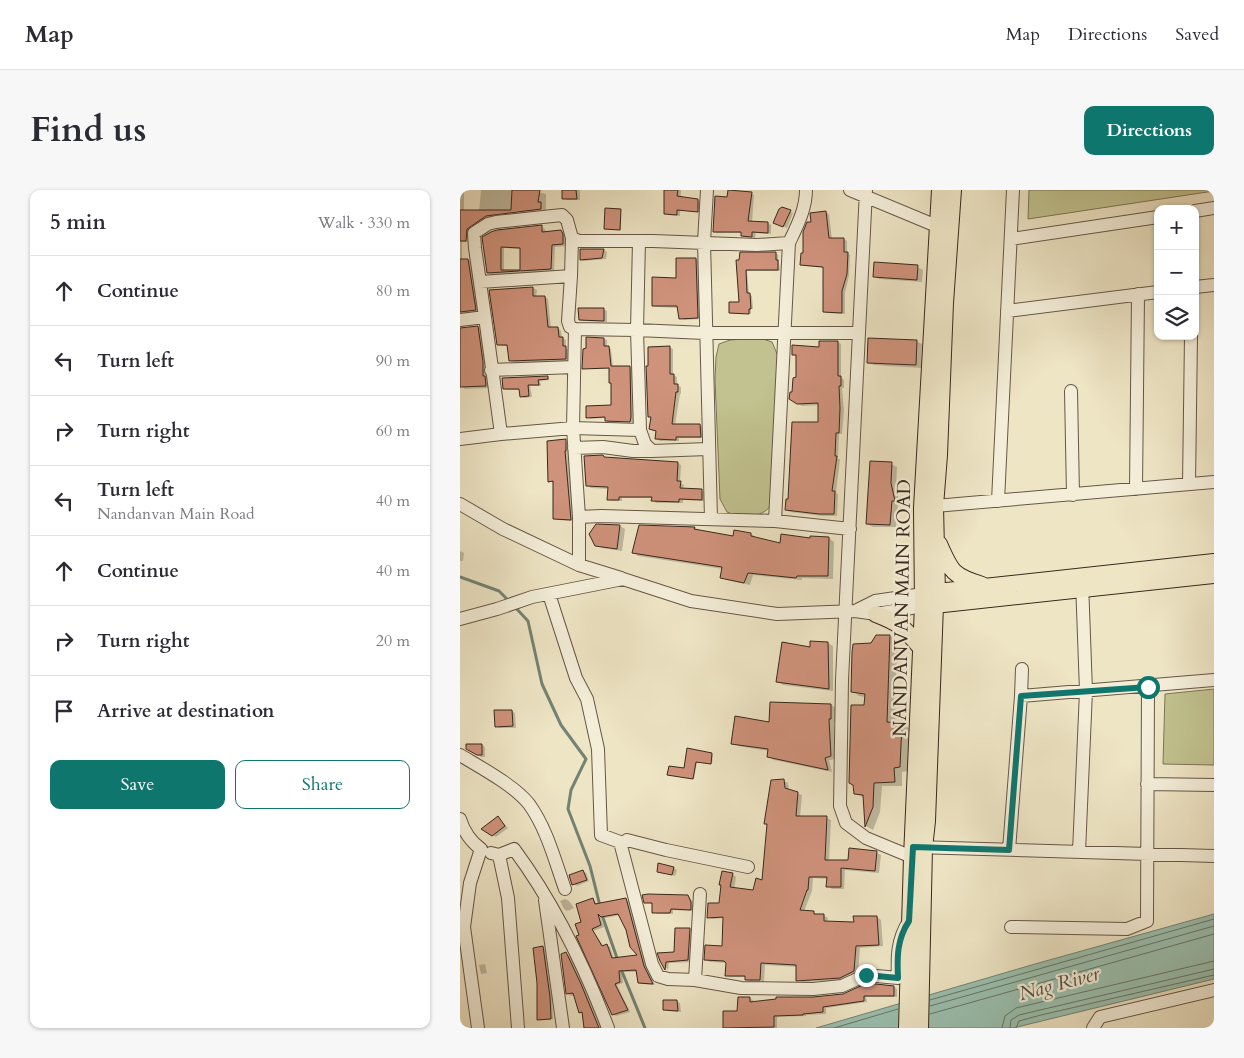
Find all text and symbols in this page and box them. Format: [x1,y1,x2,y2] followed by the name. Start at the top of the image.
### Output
[25,18,74,51] text: Map
[1006,22,1040,47] text: Map
[1068,22,1147,47] text: Directions
[1175,22,1219,47] text: Saved
[30,106,146,154] text: Find us
[1084,106,1214,155] button: Directions
[1154,205,1199,340] map controls
[1154,205,1199,250] button: +
[50,208,106,237] text: 5 min
[318,212,410,234] text: Walk · 330 m
[1154,250,1199,295] button: −
[50,277,78,305] icon: ahead
[97,278,179,304] text: Continue
[376,280,410,302] text: 80 m
[1154,295,1199,340] button: layers
[50,347,78,375] icon: left
[97,348,174,374] text: Turn left
[376,350,410,372] text: 90 m
[50,417,78,445] icon: right
[97,418,189,444] text: Turn right
[376,420,410,442] text: 60 m
[97,477,174,503] text: Turn left
[887,479,917,737] street label: NANDANVAN MAIN ROAD
[50,487,78,515] icon: left
[376,490,410,512] text: 40 m
[97,503,255,525] text: Nandanvan Main Road
[50,557,78,585] icon: ahead
[97,558,179,584] text: Continue
[376,560,410,582] text: 40 m
[50,627,78,655] icon: right
[97,628,189,654] text: Turn right
[376,630,410,652] text: 20 m
[1137,676,1160,699] route start
[50,697,78,725] icon: arrive
[97,698,274,724] text: Arrive at destination
[50,760,225,809] button: Save
[235,760,410,809] button: Share
[1016,959,1104,1007] water label: Nag River
[855,964,878,987] route end

